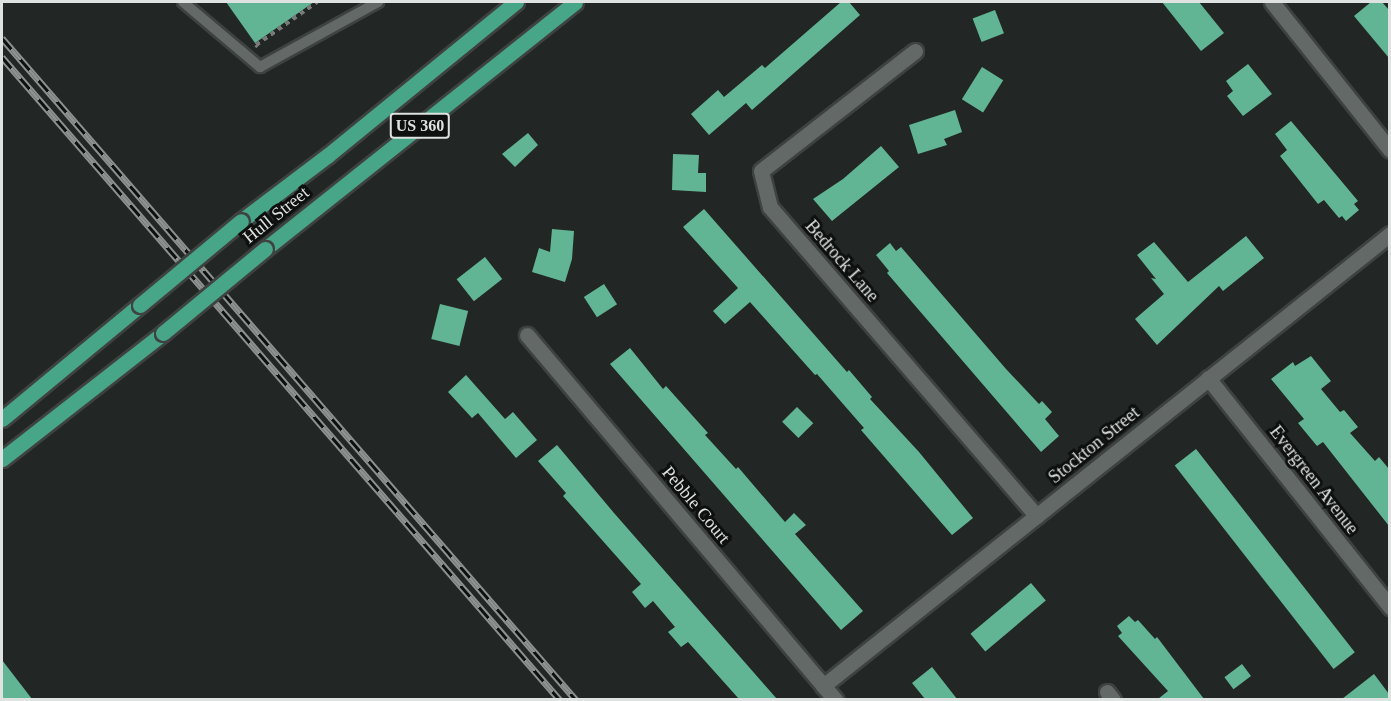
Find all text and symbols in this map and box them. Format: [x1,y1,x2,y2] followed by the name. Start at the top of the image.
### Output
[388,113,452,139] road number: US 360
[239,182,313,248] street label: Hull Street
[801,216,883,306] street label: Bedrock Lane
[1044,402,1144,488] street label: Stockton Street
[1265,421,1363,539] street label: Evergreen Avenue
[657,462,735,548] street label: Pebble Court

